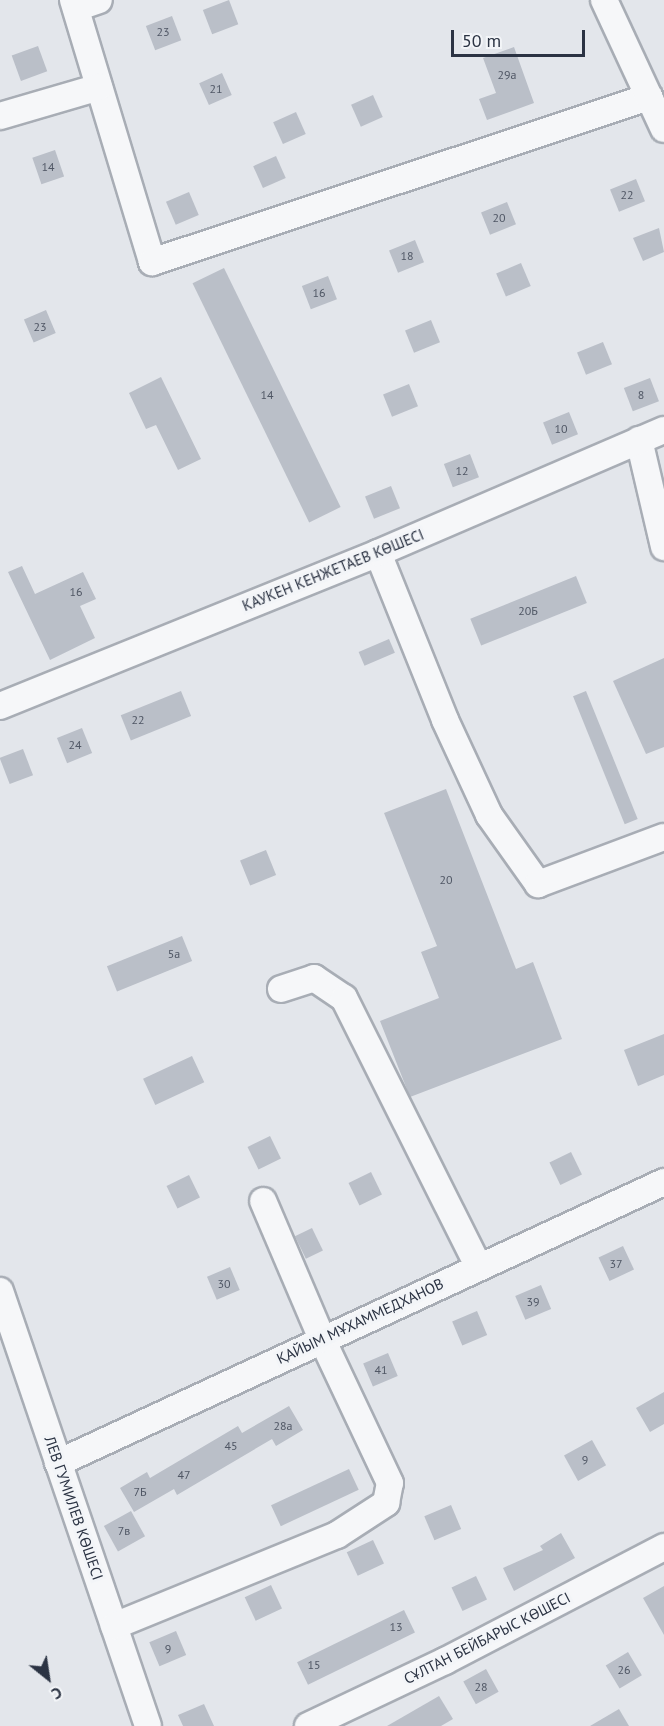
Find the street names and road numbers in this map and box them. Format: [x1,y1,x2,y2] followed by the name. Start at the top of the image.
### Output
[240,525,426,615] street label: КАУКЕН КЕНЖЕТАЕВ КӨШЕСІ
[274,1274,446,1368] street label: ҚАЙЫМ МҰХАММЕДХАНОВ
[41,1434,107,1582] street label: ЛЕВ ГУМИЛЕВ КӨШЕСІ
[401,1588,573,1688] street label: СҰЛТАН БЕЙБАРЫС КӨШЕСІ

